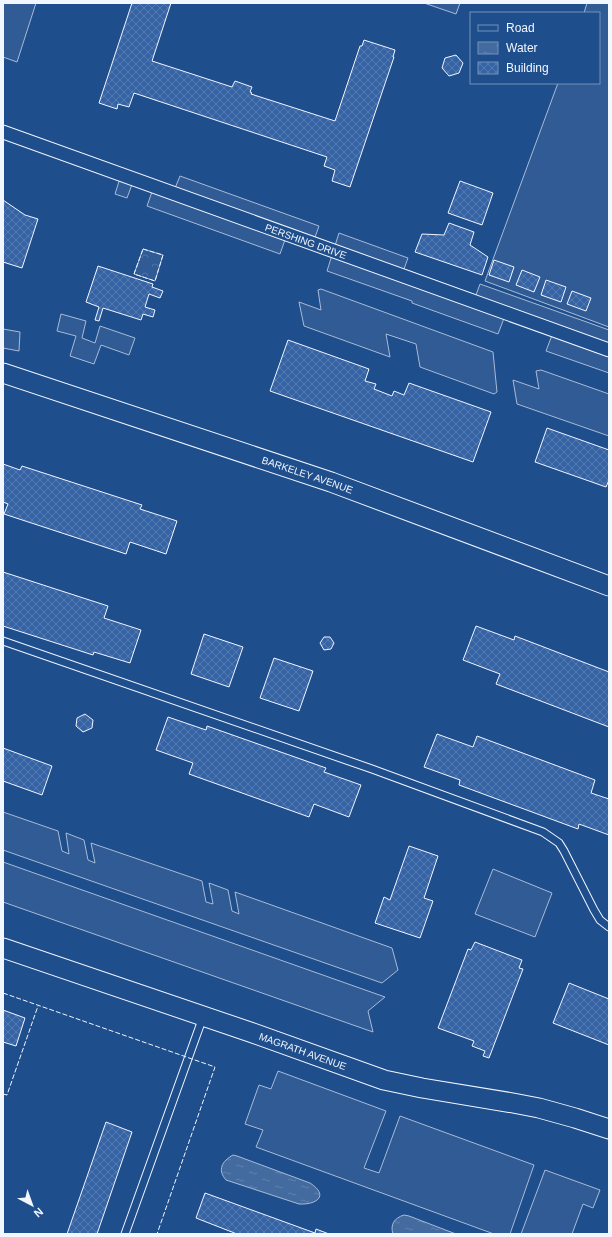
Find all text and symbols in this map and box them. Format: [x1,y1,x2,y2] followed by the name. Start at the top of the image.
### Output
[470,12,600,84] legend
[506,21,535,35] text: Road
[506,41,538,55] text: Water
[506,61,549,75] text: Building
[264,221,348,261] street label: PERSHING DRIVE
[261,454,355,495] street label: BARKELEY AVENUE
[258,1030,348,1072] street label: MAGRATH AVENUE
[12,1185,52,1225] north arrow
[32,1205,45,1220] text: N

